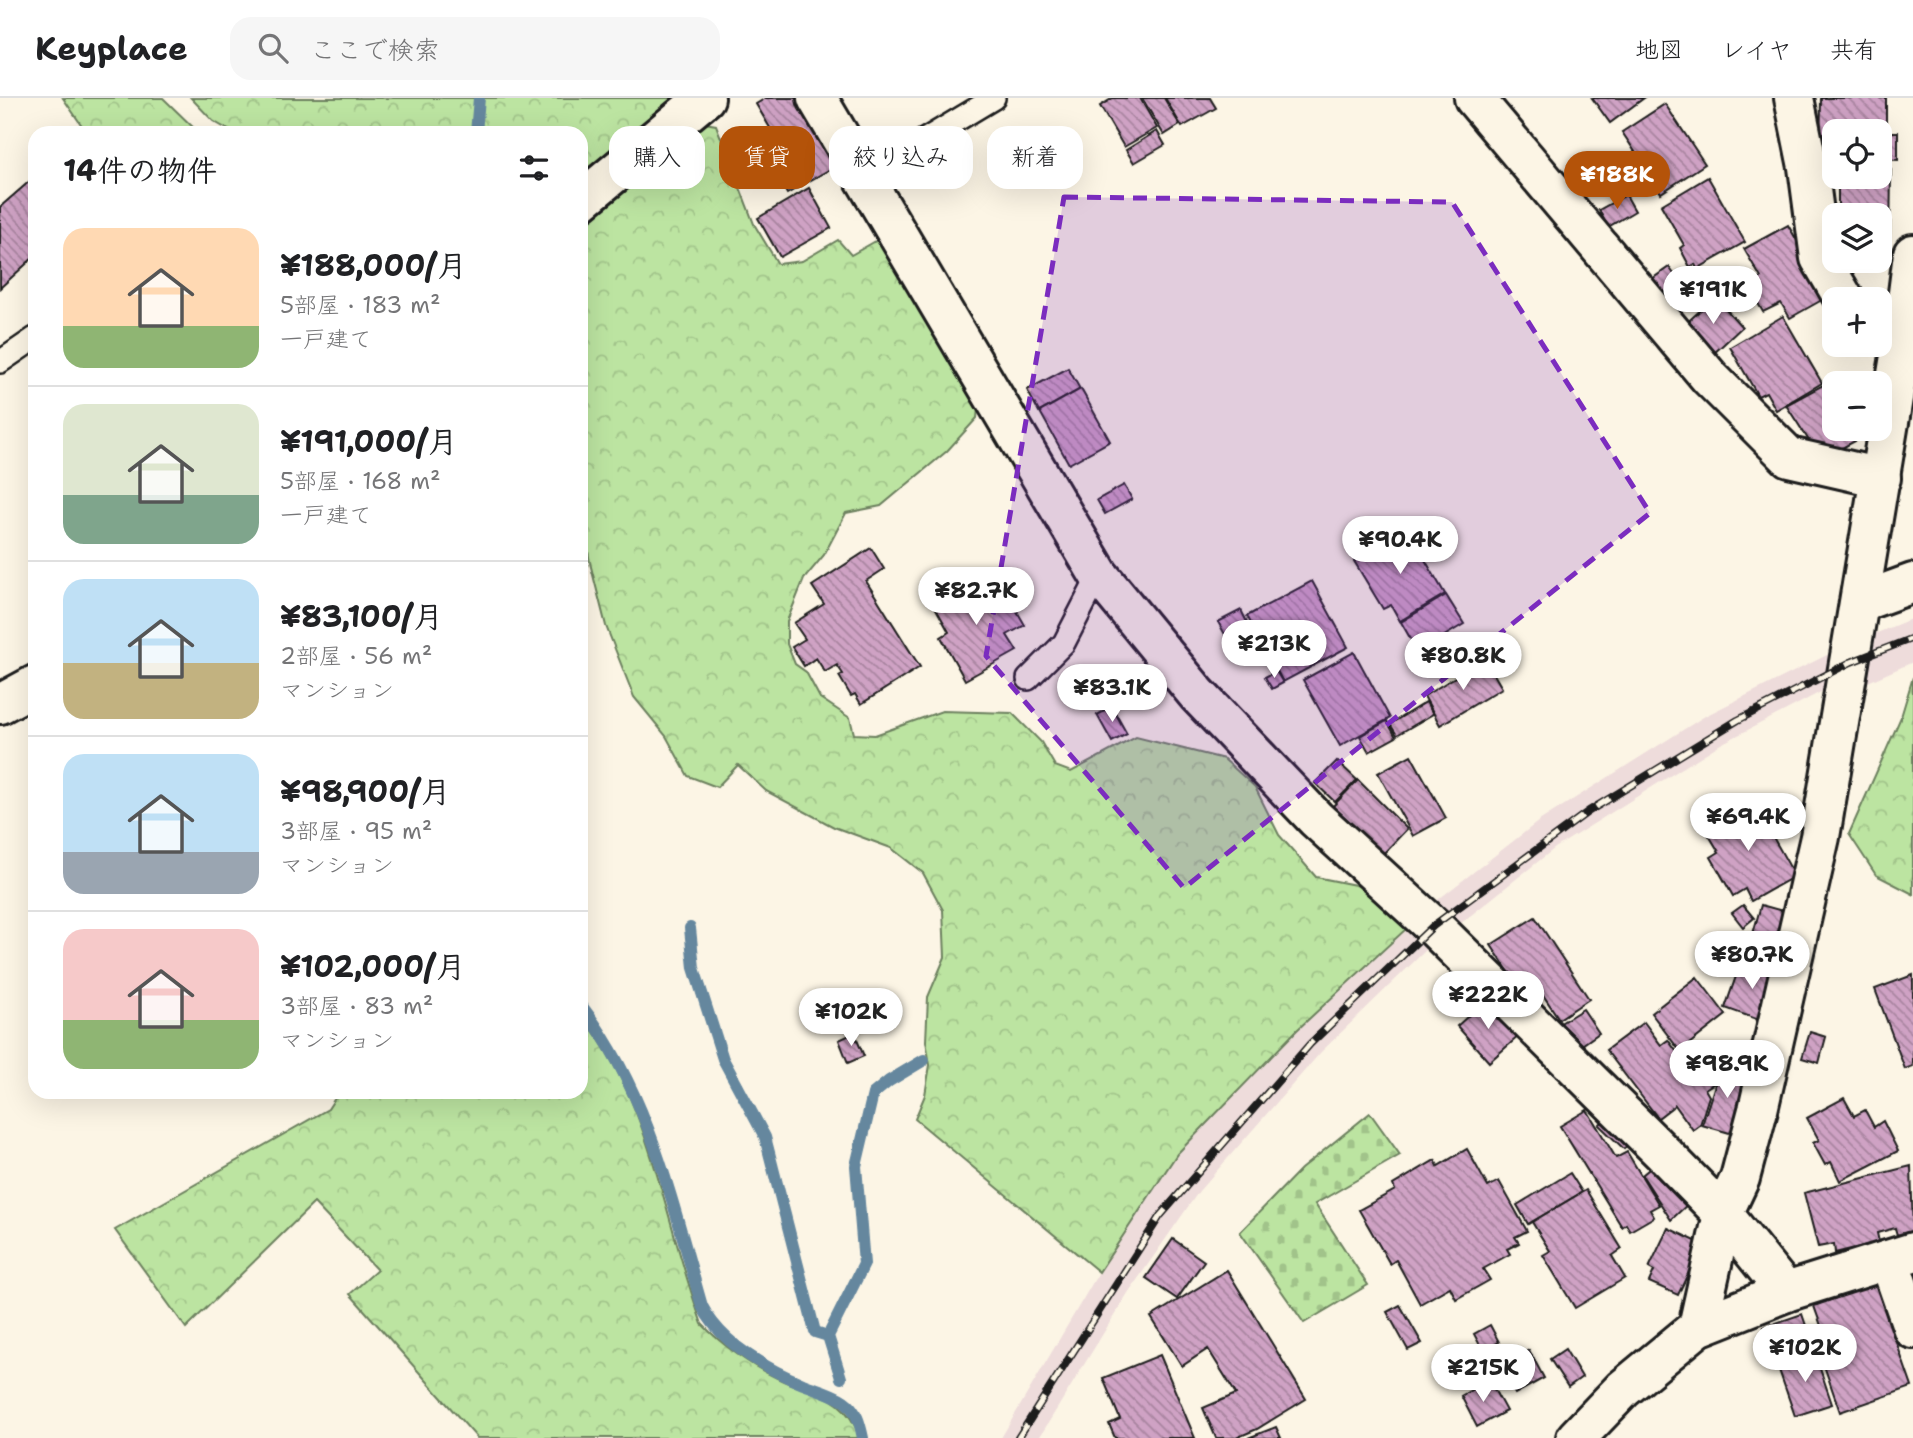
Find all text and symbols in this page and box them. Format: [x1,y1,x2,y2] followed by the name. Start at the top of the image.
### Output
[230,17,720,80] search box
[35,26,188,71] text: Keyplace
[254,29,292,67] icon: search
[310,32,440,67] text: ここで検索
[1635,34,1683,66] text: 地図
[1721,34,1792,66] text: レイヤ
[1830,34,1878,66] text: 共有
[1822,119,1892,441] map controls
[1822,119,1892,189] button: locate
[609,126,705,189] chip: 購入
[719,126,815,189] chip: 賃貸
[829,126,973,189] chip: 絞り込み
[987,126,1083,189] chip: 新着
[515,149,553,187] icon: filters
[63,150,217,191] text: 14件の物件
[1568,152,1666,211] pin: ¥188K
[1580,159,1654,189] text: ¥188K
[1822,203,1892,273] button: layers
[280,245,467,286] text: ¥188,000/月
[119,256,203,340] icon: home
[1664,266,1762,326] pin: ¥191K
[1679,274,1747,304] text: ¥191K
[1822,287,1892,357] button: +
[280,290,441,320] text: 5部屋 · 183 m²
[280,324,372,354] text: 一戸建て
[1822,371,1892,441] button: −
[280,421,458,462] text: ¥191,000/月
[119,432,203,516] icon: home
[280,466,441,496] text: 5部屋 · 168 m²
[280,500,372,530] text: 一戸建て
[1343,517,1457,576] pin: ¥90.4K
[1358,524,1442,554] text: ¥90.4K
[919,568,1033,627] pin: ¥82.7K
[934,575,1018,605] text: ¥82.7K
[280,596,443,637] text: ¥83,100/月
[119,607,203,691] icon: home
[1225,620,1323,680] pin: ¥213K
[1238,628,1310,658] text: ¥213K
[1406,632,1520,692] pin: ¥80.8K
[1421,640,1505,670] text: ¥80.8K
[280,641,432,671] text: 2部屋 · 56 m²
[1055,664,1169,724] pin: ¥83.1K
[1073,672,1151,702] text: ¥83.1K
[280,675,394,705] text: マンション
[280,771,451,812] text: ¥98,900/月
[119,782,203,866] icon: home
[1691,794,1805,853] pin: ¥69.4K
[1706,801,1790,831] text: ¥69.4K
[280,816,432,846] text: 3部屋 · 95 m²
[280,850,394,880] text: マンション
[1695,932,1809,991] pin: ¥80.7K
[1711,939,1793,969] text: ¥80.7K
[280,946,465,987] text: ¥102,000/月
[119,957,203,1041] icon: home
[1439,972,1537,1031] pin: ¥222K
[1448,979,1528,1009] text: ¥222K
[802,988,900,1048] pin: ¥102K
[280,991,433,1021] text: 3部屋 · 83 m²
[815,996,887,1026] text: ¥102K
[280,1025,394,1055] text: マンション
[1670,1040,1784,1100] pin: ¥98.9K
[1685,1048,1769,1078] text: ¥98.9K
[1756,1324,1854,1384] pin: ¥102K
[1769,1332,1841,1362] text: ¥102K
[1434,1344,1532,1404] pin: ¥215K
[1447,1352,1519,1382] text: ¥215K

